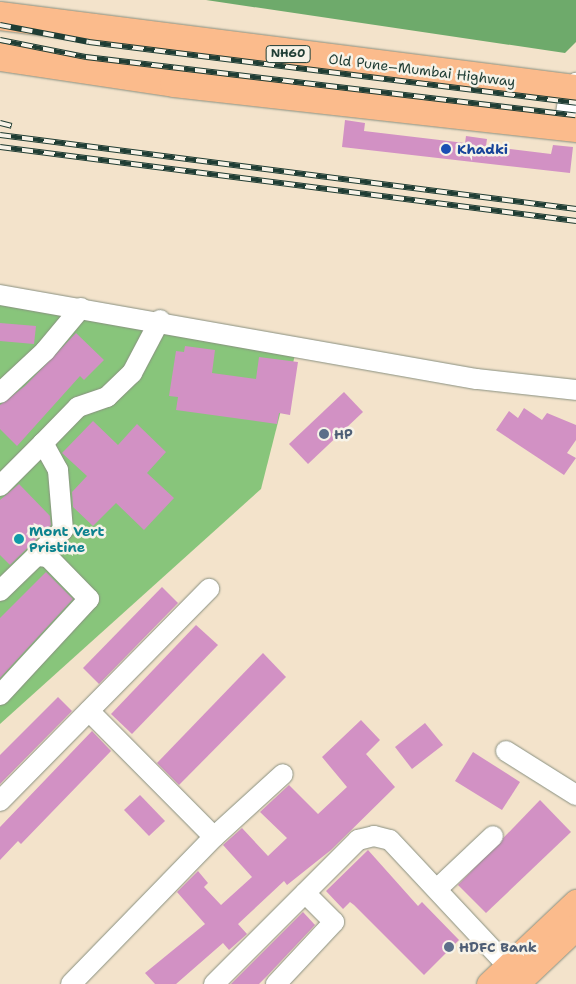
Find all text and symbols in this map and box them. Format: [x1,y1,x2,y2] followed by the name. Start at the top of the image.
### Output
[266,44,310,64] road number: NH60
[328,50,516,90] street label: Old Pune–Mumbai Highway
[457,141,508,157] place label: Khadki
[439,142,453,156] marker: Khadki
[334,426,353,442] place label: HP
[318,428,330,440] marker: HP
[29,523,104,556] place label: Mont Vert Pristine
[13,533,25,545] marker: Mont Vert Pristine
[459,939,537,955] place label: HDFC Bank
[443,941,455,953] marker: HDFC Bank

